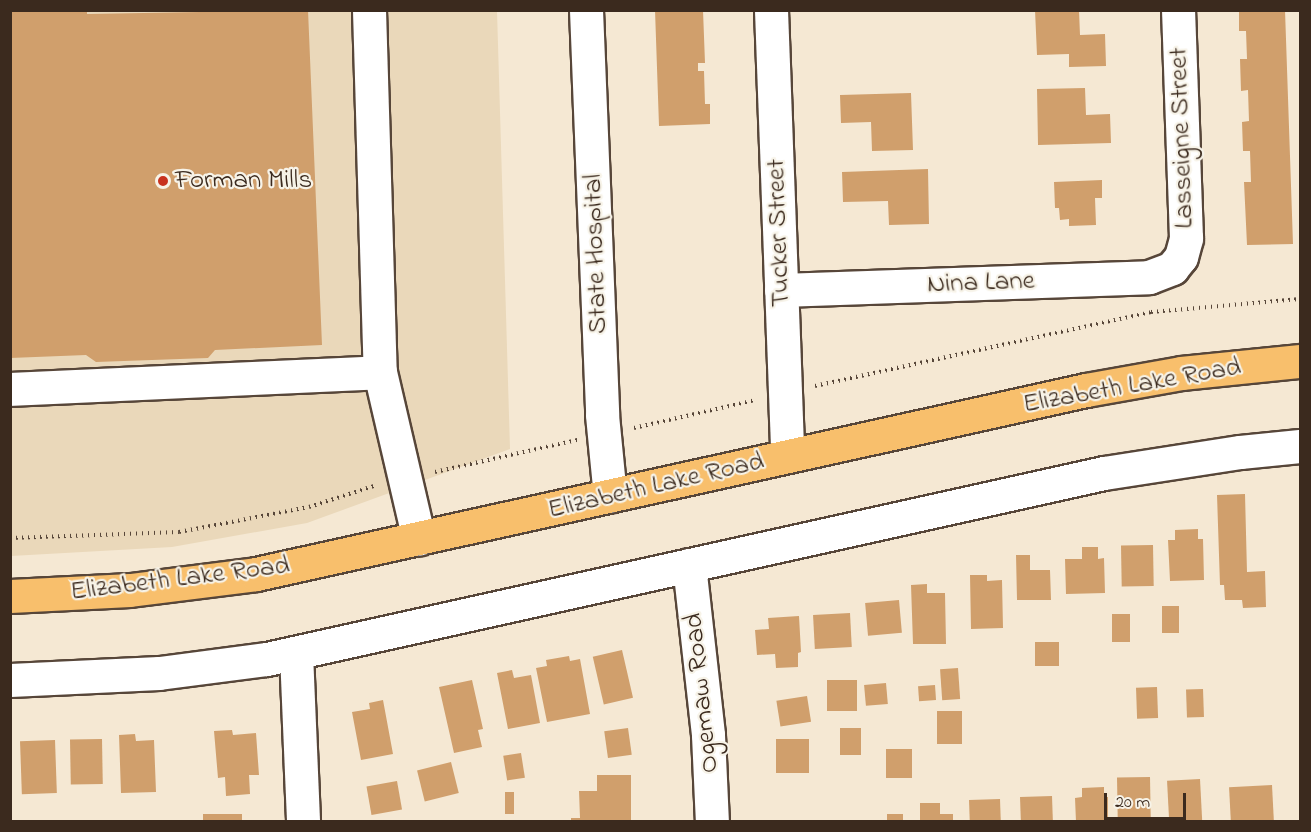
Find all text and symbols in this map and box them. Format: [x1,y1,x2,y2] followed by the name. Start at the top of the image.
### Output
[1163,47,1201,229] street label: Lasseigne Street
[760,158,798,308] street label: Tucker Street
[175,165,312,197] place label: Forman Mills
[577,173,615,335] street label: State Hospital
[156,174,170,188] marker: Forman Mills
[927,265,1035,301] street label: Nina Lane
[1021,351,1243,421] street label: Elizabeth Lake Road
[545,445,767,527] street label: Elizabeth Lake Road
[69,549,291,609] street label: Elizabeth Lake Road
[677,611,727,775] street label: Ogemaw Road
[1107,781,1190,819] scale bar
[1115,790,1150,816] text: 20 m

